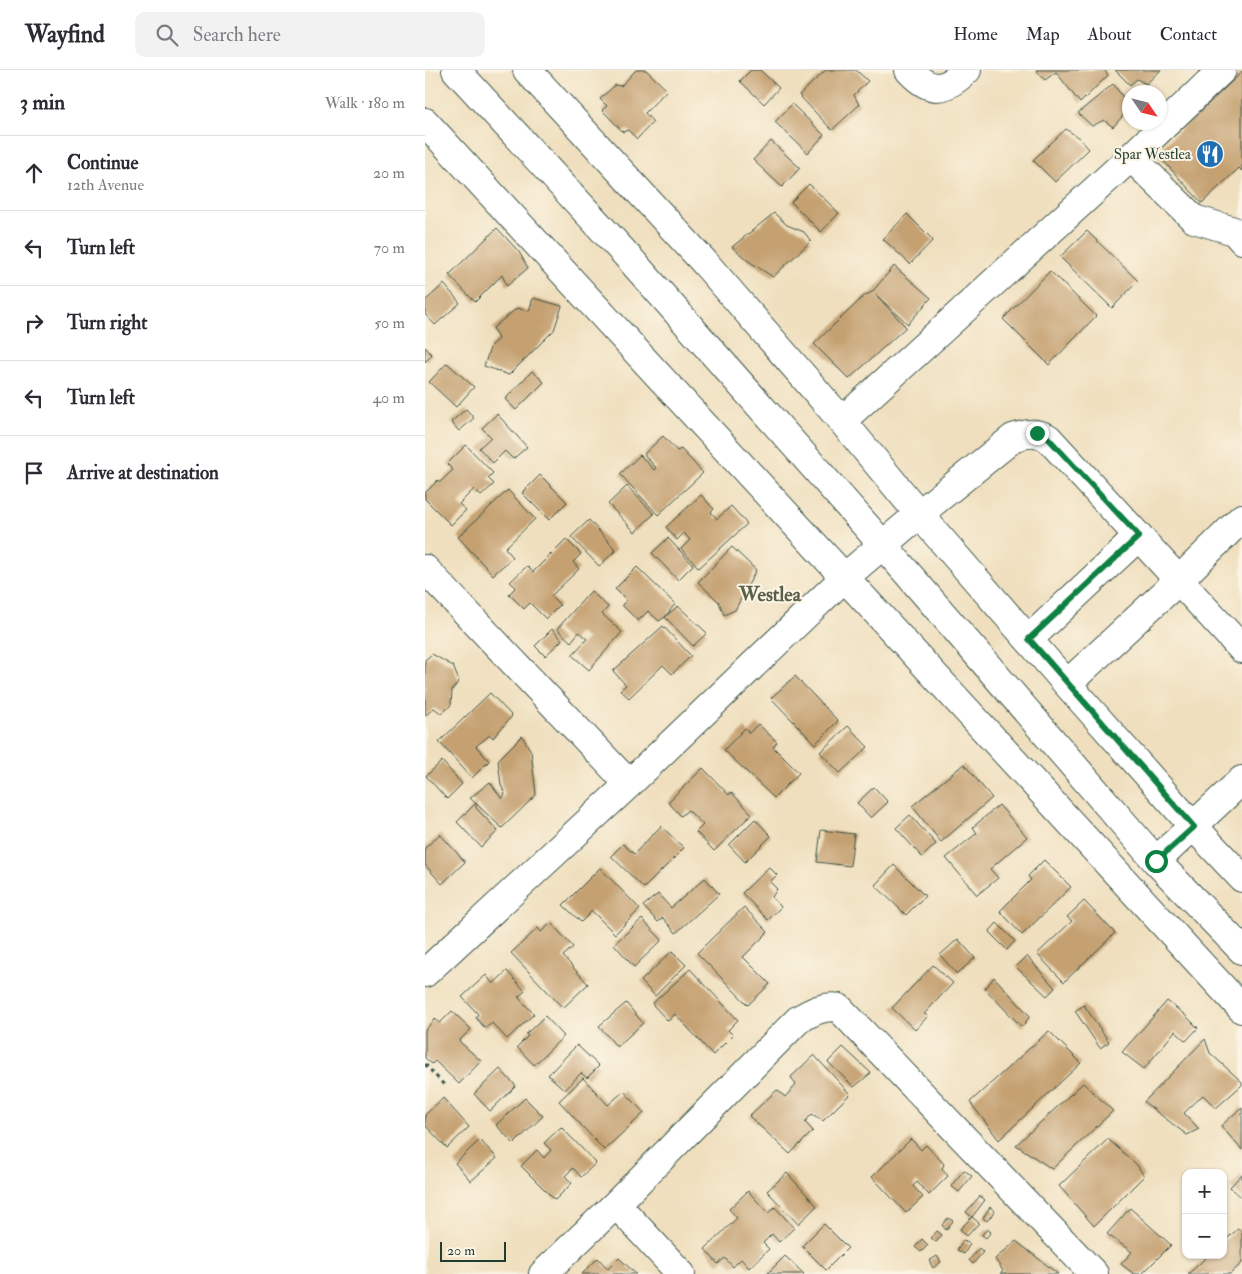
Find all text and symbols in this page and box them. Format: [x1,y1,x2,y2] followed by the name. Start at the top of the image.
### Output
[135,12,485,57] search box
[25,19,105,50] text: Wayfind
[153,21,181,49] icon: search
[193,23,281,47] text: Search here
[953,23,998,46] text: Home
[1026,23,1060,46] text: Map
[1088,23,1132,46] text: About
[1160,23,1217,46] text: Contact
[1122,85,1167,130] north arrow
[20,89,65,116] text: 3 min
[325,93,405,113] text: Walk · 180 m
[1195,139,1225,169] restaurant icon: Spar Westlea
[1114,145,1192,165] place label: Spar Westlea
[67,151,138,175] text: Continue
[20,159,48,187] icon: ahead
[373,163,405,183] text: 20 m
[67,175,144,195] text: 12th Avenue
[20,234,48,262] icon: left
[67,236,135,260] text: Turn left
[374,238,405,258] text: 70 m
[20,309,48,337] icon: right
[67,311,147,335] text: Turn right
[374,313,405,333] text: 50 m
[20,384,48,412] icon: left
[67,386,135,410] text: Turn left
[372,388,405,408] text: 40 m
[1026,422,1049,445] route end
[20,459,48,487] icon: arrive
[67,461,219,485] text: Arrive at destination
[738,582,802,607] district label: Westlea
[1145,850,1168,873] route start
[1182,1169,1227,1259] map controls
[1182,1169,1227,1214] button: +
[1182,1214,1227,1259] button: −
[440,1239,506,1262] scale bar
[447,1242,475,1259] text: 20 m

